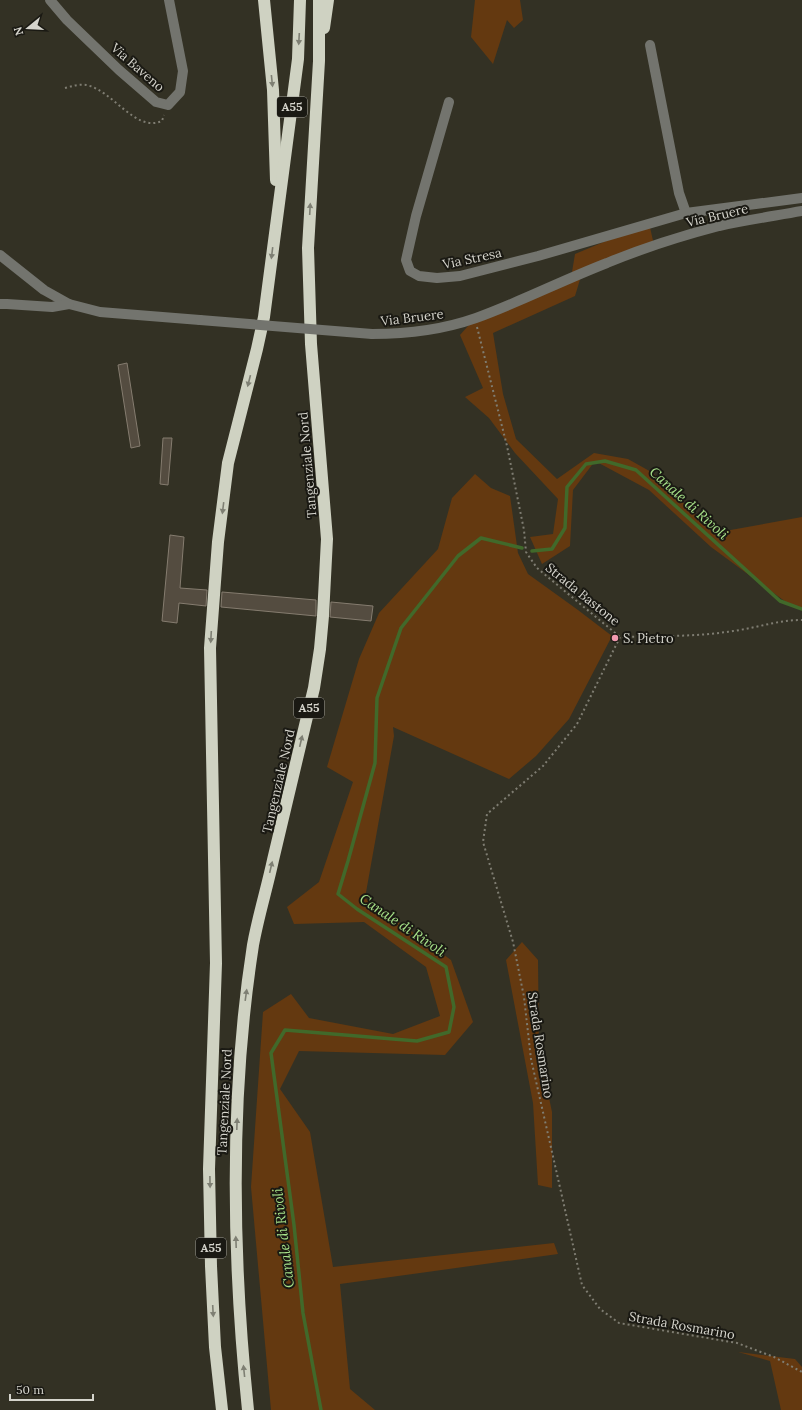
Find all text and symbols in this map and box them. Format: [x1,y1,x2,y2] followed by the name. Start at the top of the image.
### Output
[8,8,48,48] north arrow
[10,24,26,37] text: N
[296,33,303,45] one-way arrow
[107,39,168,96] street label: Via Baveno
[269,75,275,87] one-way arrow
[277,97,307,117] road number: A55
[683,200,750,231] street label: Via Bruere
[307,203,314,215] one-way arrow
[440,244,503,273] street label: Via Stresa
[269,247,275,259] one-way arrow
[379,305,444,330] street label: Via Bruere
[246,375,252,387] one-way arrow
[294,411,321,519] street label: Tangenziale Nord
[646,463,733,544] water label: Canale di Rivoli
[219,502,226,514] one-way arrow
[542,559,623,630] street label: Strada Bastone
[623,630,674,647] place label: S. Pietro
[207,631,214,643] one-way arrow
[610,633,620,643] marker: S. Pietro
[294,698,324,718] road number: A55
[258,727,299,835] street label: Tangenziale Nord
[299,735,305,747] one-way arrow
[269,861,275,874] one-way arrow
[356,889,450,961] water label: Canale di Rivoli
[243,989,249,1001] one-way arrow
[524,991,557,1100] street label: Strada Rosmarino
[213,1048,236,1156] street label: Tangenziale Nord
[233,1118,240,1130] one-way arrow
[206,1176,213,1188] one-way arrow
[268,1187,298,1289] water label: Canale di Rivoli
[232,1236,239,1248] one-way arrow
[196,1238,226,1258] road number: A55
[210,1305,217,1317] one-way arrow
[628,1308,737,1343] street label: Strada Rosmarino
[241,1365,247,1377] one-way arrow
[10,1376,93,1402] scale bar
[16,1382,44,1397] text: 50 m

